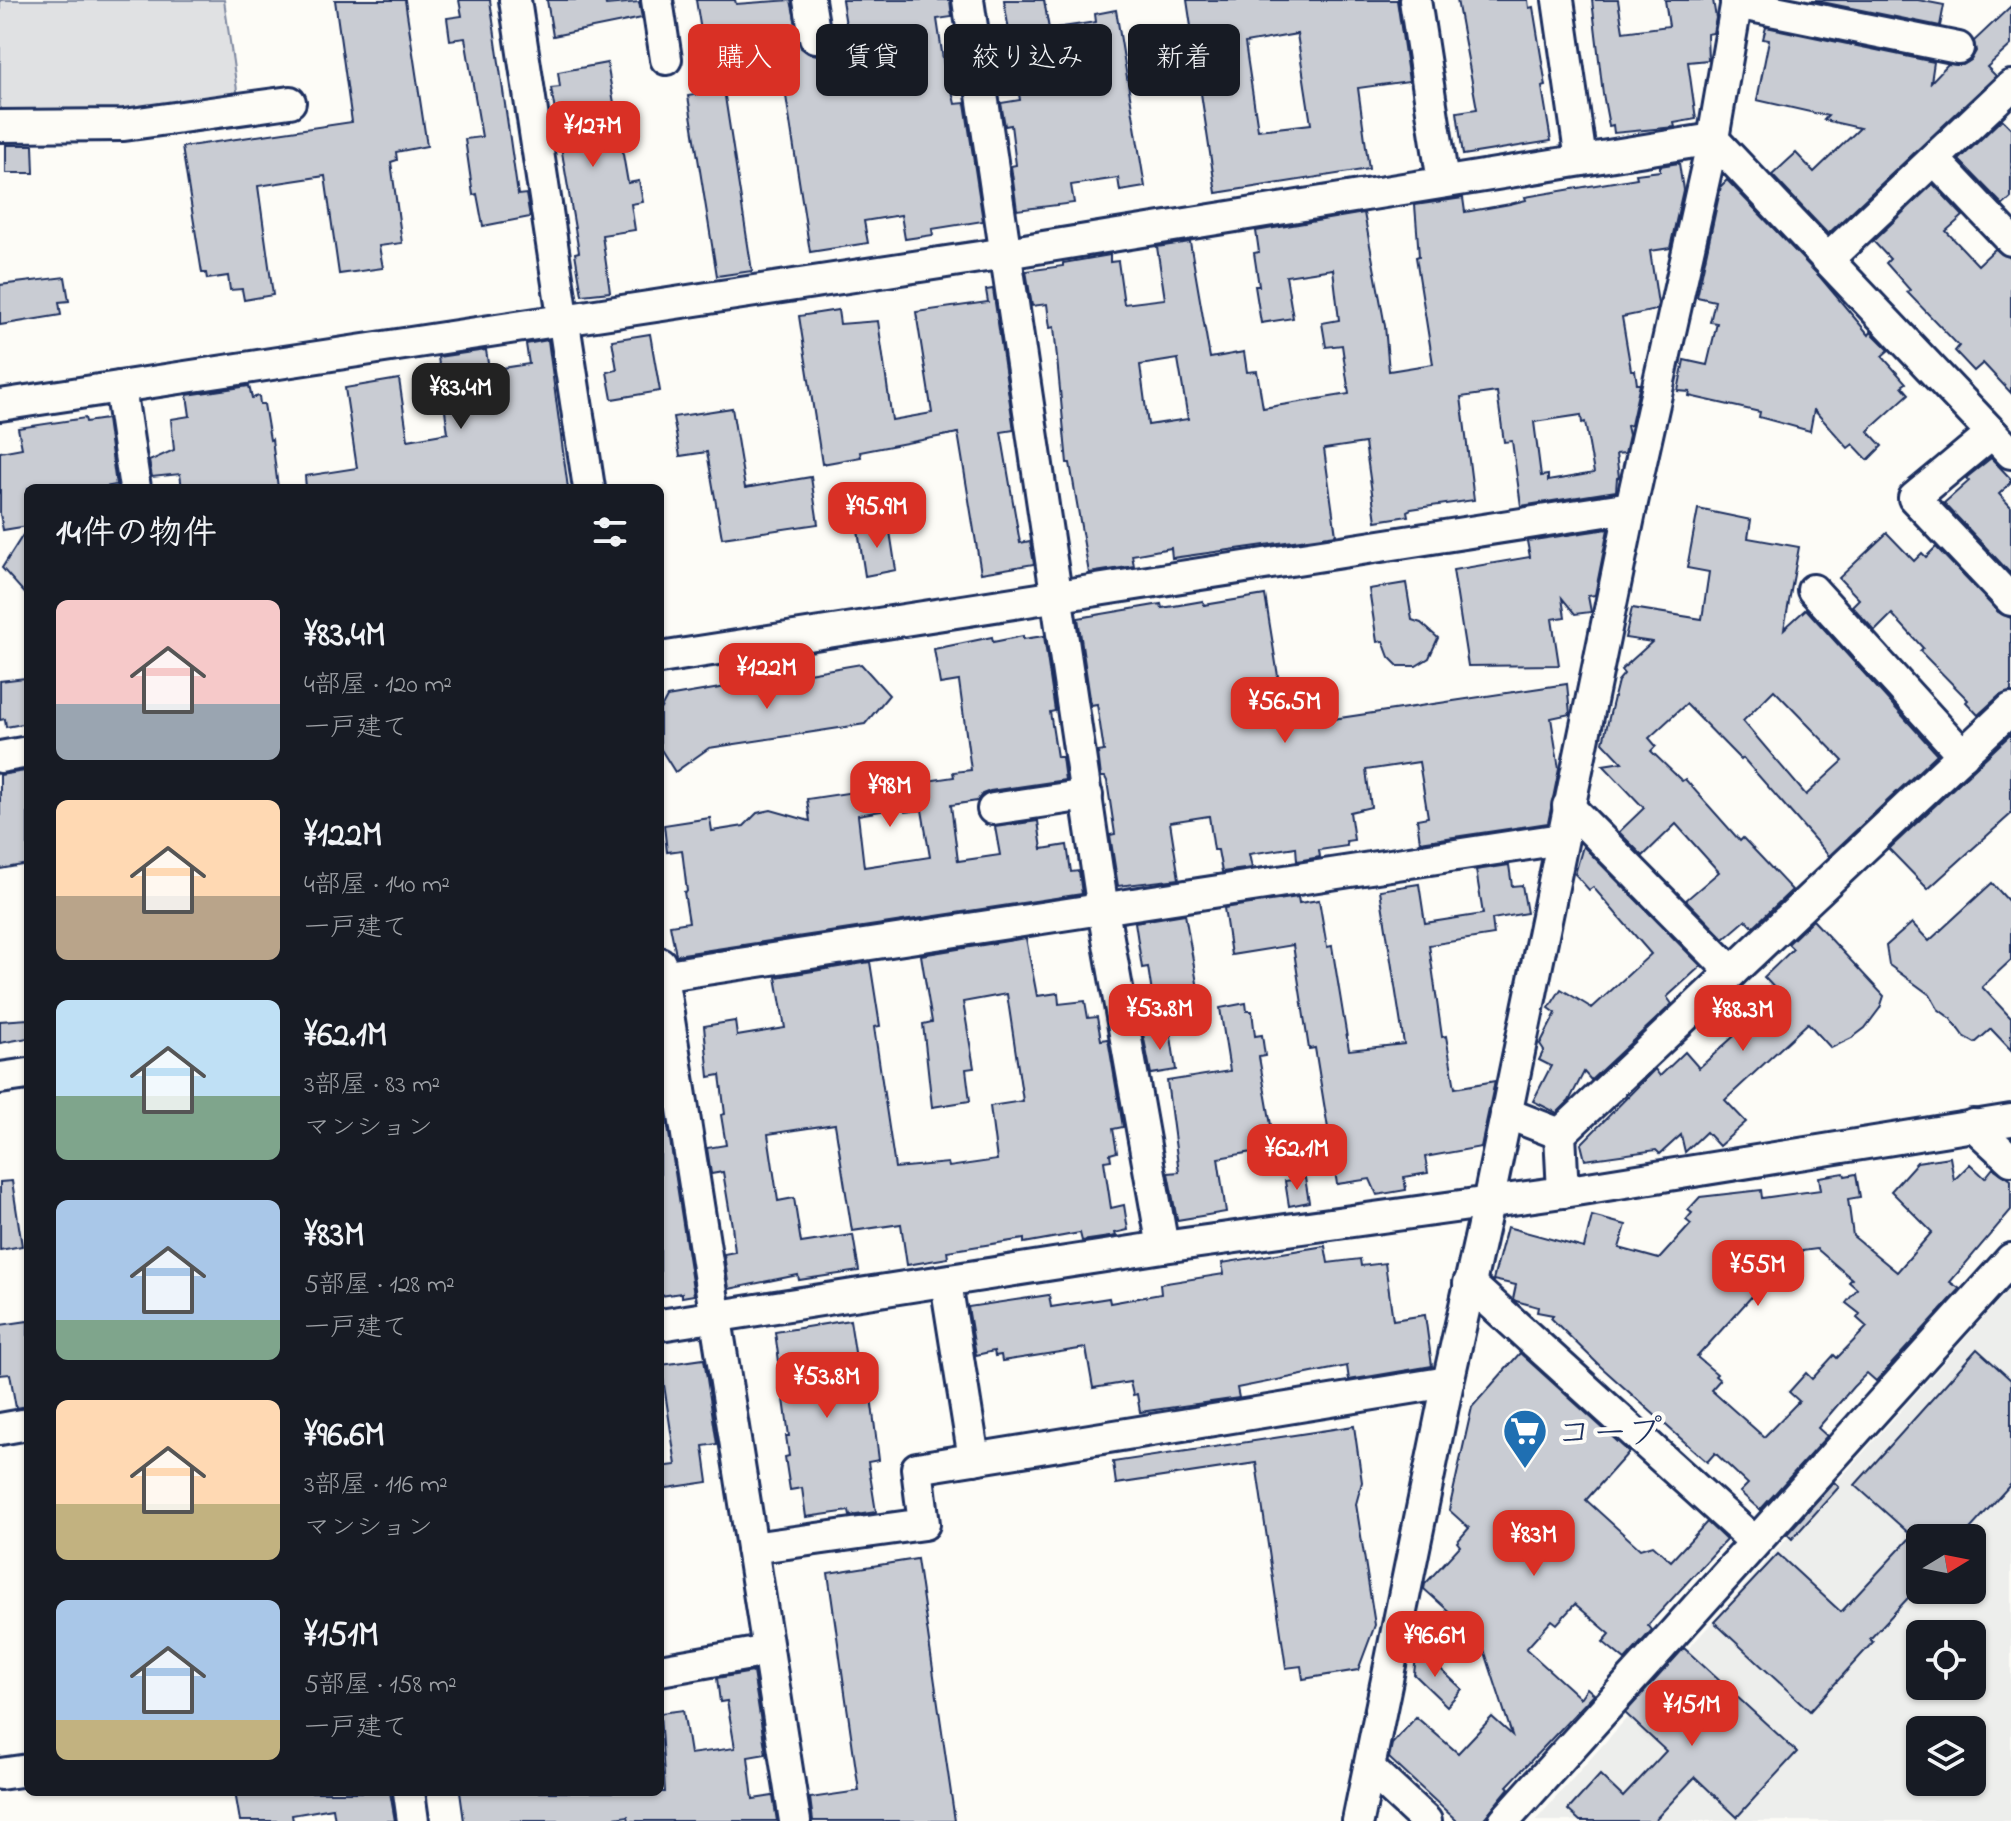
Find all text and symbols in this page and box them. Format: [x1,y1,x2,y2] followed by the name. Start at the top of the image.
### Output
[688,24,800,96] chip: 購入
[816,24,928,96] chip: 賃貸
[944,24,1112,96] chip: 絞り込み
[1128,24,1240,96] chip: 新着
[537,101,649,169] pin: ¥127M
[564,108,622,146] text: ¥127M
[396,363,526,431] pin: ¥83.4M
[430,370,492,408] text: ¥83.4M
[812,482,942,550] pin: ¥95.9M
[846,489,908,527] text: ¥95.9M
[56,510,217,560] text: 14件の物件
[588,510,632,554] icon: filters
[304,612,386,662] text: ¥83.4M
[120,632,216,728] icon: home
[711,643,823,711] pin: ¥122M
[737,650,797,688] text: ¥122M
[304,667,452,705] text: 4部屋 · 120 m²
[1220,677,1350,745] pin: ¥56.5M
[1249,684,1321,722] text: ¥56.5M
[304,710,408,748] text: 一戸建て
[843,761,937,829] pin: ¥98M
[868,768,912,806] text: ¥98M
[304,812,383,862] text: ¥122M
[120,832,216,928] icon: home
[304,867,450,905] text: 4部屋 · 140 m²
[304,910,408,948] text: 一戸建て
[1095,984,1225,1052] pin: ¥53.8M
[1678,985,1808,1053] pin: ¥88.3M
[1127,991,1193,1029] text: ¥53.8M
[1712,992,1774,1030] text: ¥88.3M
[304,1012,388,1062] text: ¥62.1M
[120,1032,216,1128] icon: home
[304,1067,440,1105] text: 3部屋 · 83 m²
[304,1110,433,1148] text: マンション
[1232,1124,1362,1192] pin: ¥62.1M
[1265,1131,1329,1169] text: ¥62.1M
[304,1212,365,1262] text: ¥83M
[120,1232,216,1328] icon: home
[1711,1240,1805,1308] pin: ¥55M
[1730,1247,1786,1285] text: ¥55M
[304,1267,455,1305] text: 5部屋 · 128 m²
[304,1310,408,1348] text: 一戸建て
[762,1352,892,1420] pin: ¥53.8M
[794,1359,860,1397] text: ¥53.8M
[1501,1407,1549,1470] supermarket icon: コープ
[1556,1409,1663,1462] place label: コープ
[304,1412,385,1462] text: ¥96.6M
[120,1432,216,1528] icon: home
[304,1467,448,1505] text: 3部屋 · 116 m²
[304,1510,433,1548] text: マンション
[1487,1510,1581,1578] pin: ¥83M
[1511,1517,1557,1555] text: ¥83M
[1906,1524,1986,1604] north arrow
[1906,1524,1986,1796] map controls
[1370,1611,1500,1679] pin: ¥96.6M
[304,1612,379,1662] text: ¥151M
[1404,1618,1466,1656] text: ¥96.6M
[1906,1620,1986,1700] button: locate
[120,1632,216,1728] icon: home
[304,1667,457,1705] text: 5部屋 · 158 m²
[1636,1680,1748,1748] pin: ¥151M
[1663,1687,1721,1725] text: ¥151M
[304,1710,408,1748] text: 一戸建て
[1906,1716,1986,1796] button: layers

